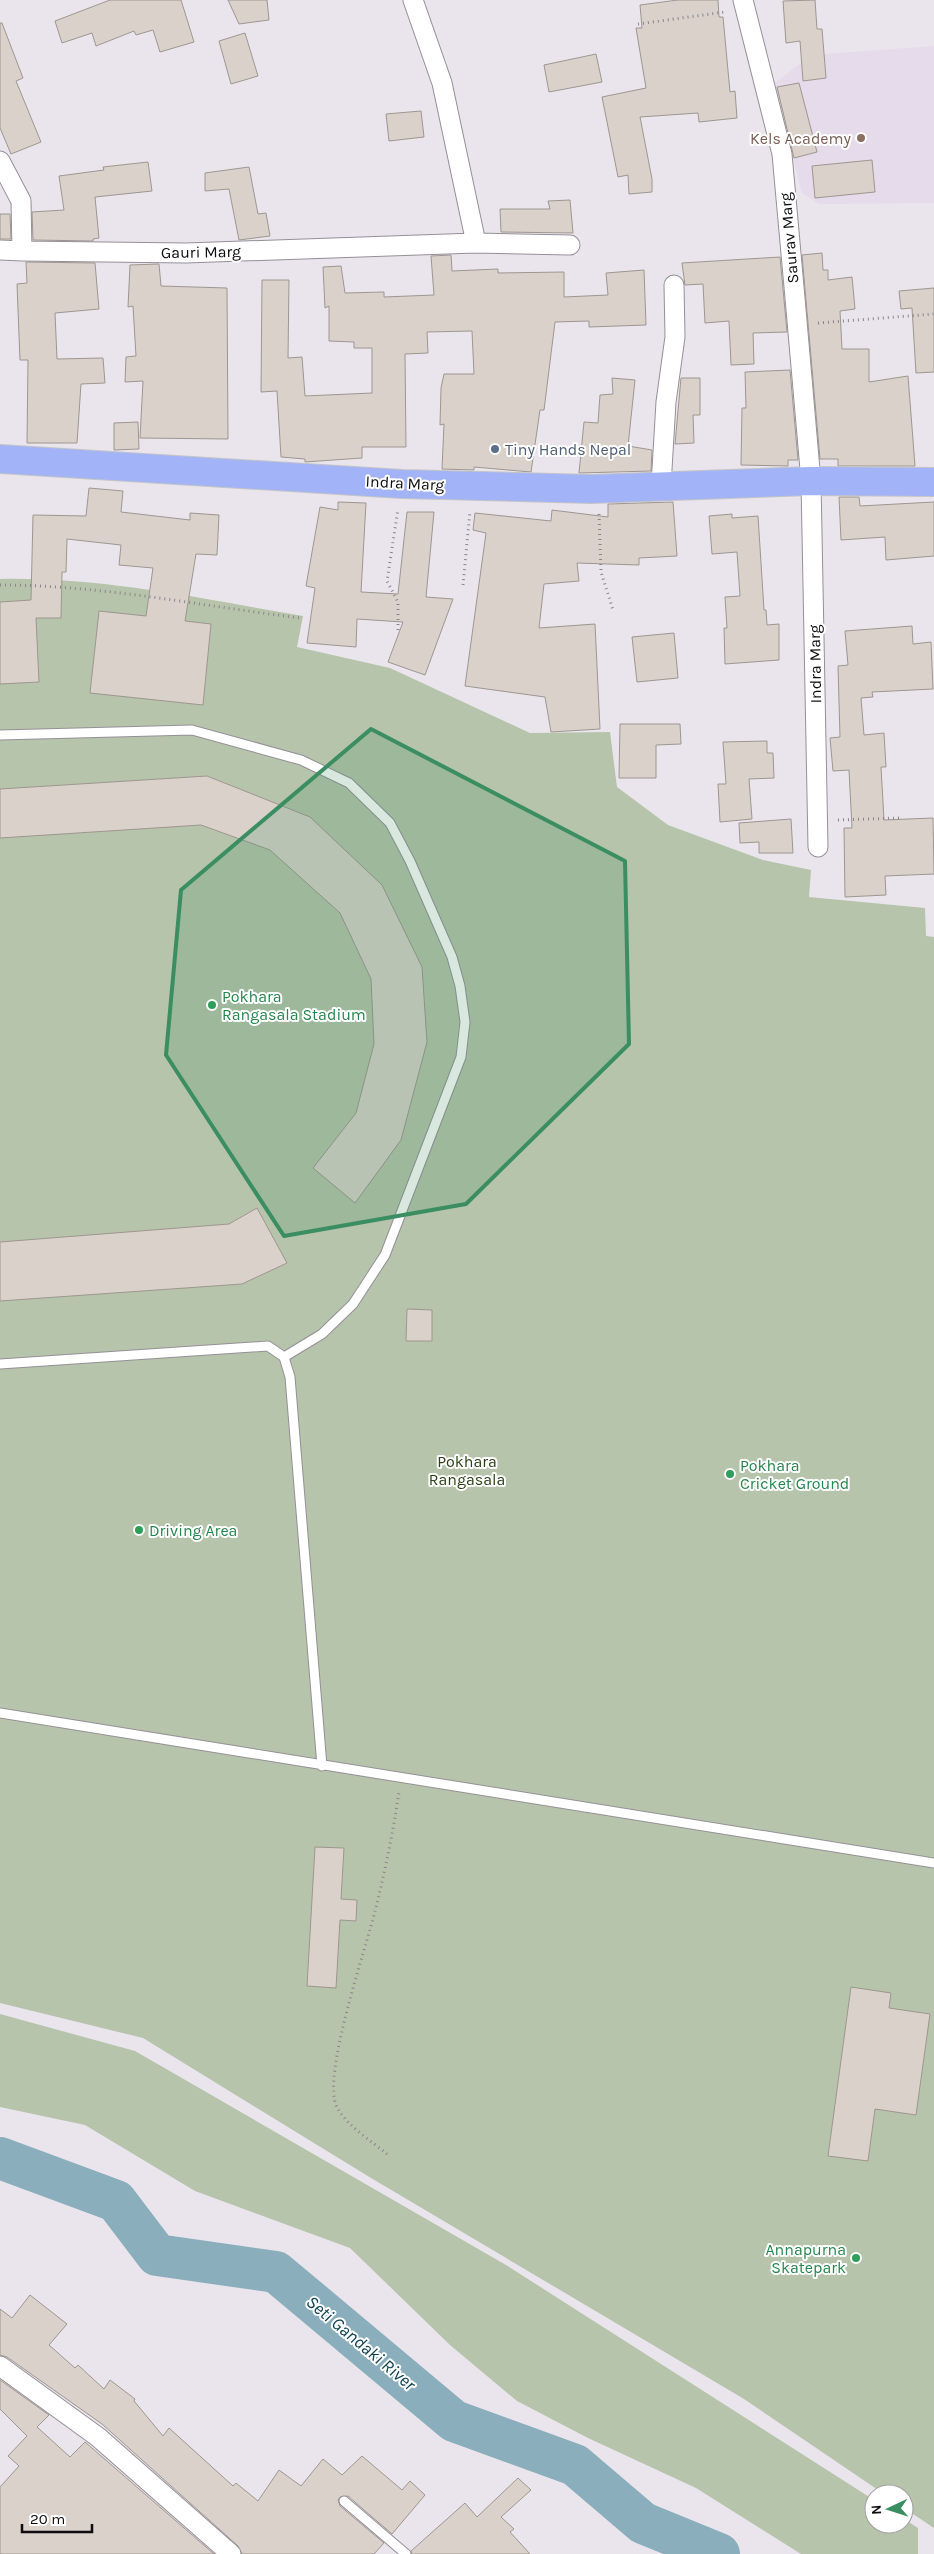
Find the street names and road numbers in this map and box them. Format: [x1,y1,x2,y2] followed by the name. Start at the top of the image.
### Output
[776,192,802,284] street label: Saurav Marg
[161,242,241,262] street label: Gauri Marg
[365,471,445,495] street label: Indra Marg
[805,624,825,704] street label: Indra Marg

